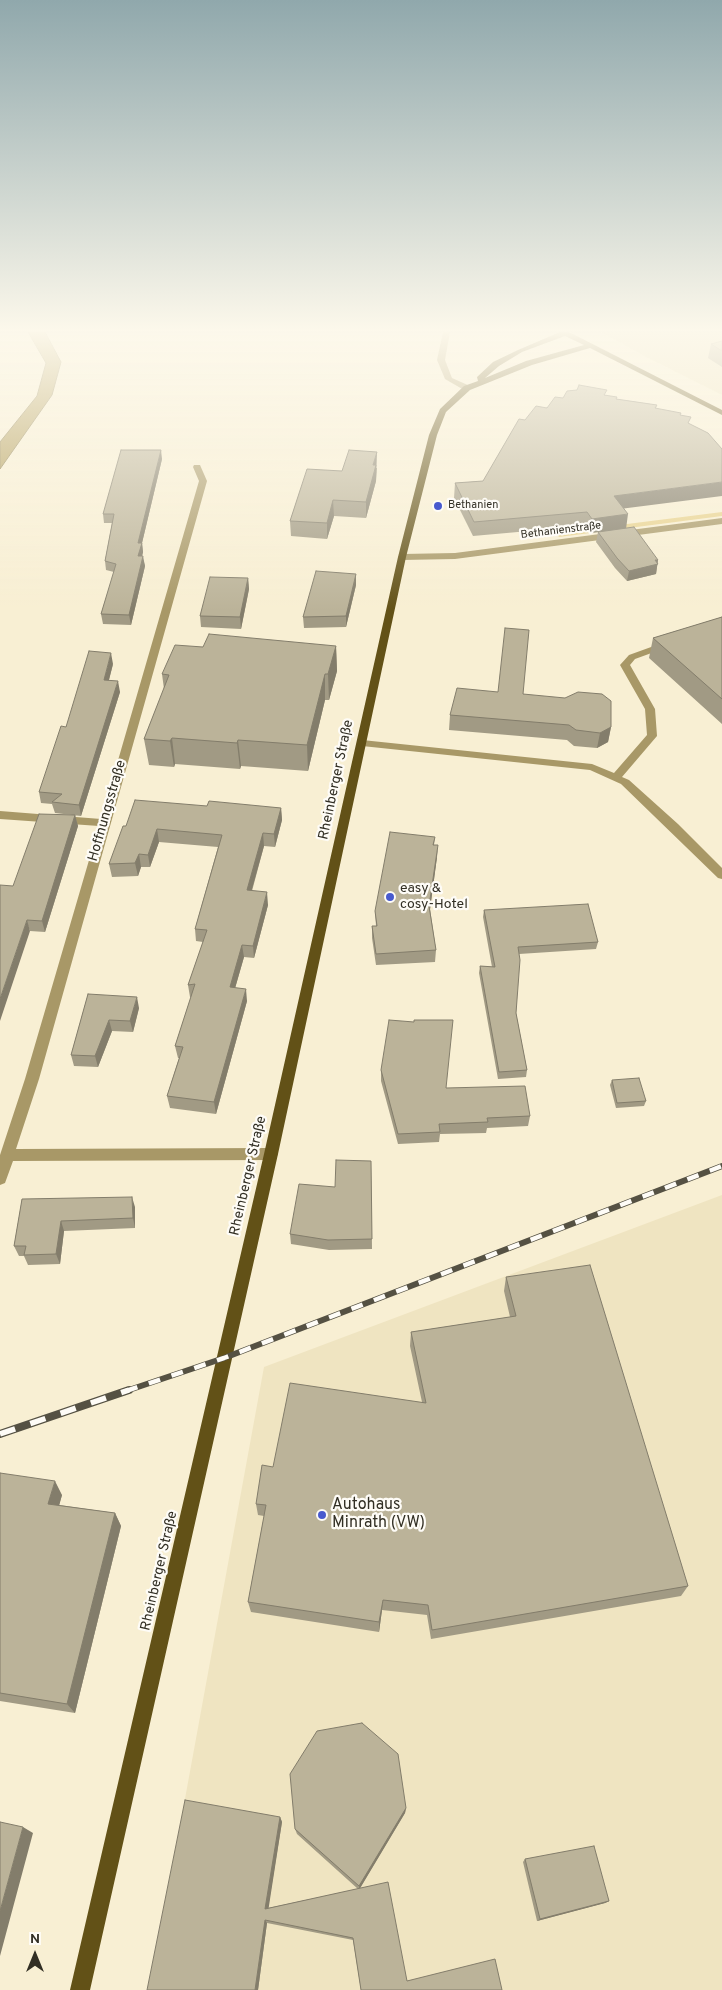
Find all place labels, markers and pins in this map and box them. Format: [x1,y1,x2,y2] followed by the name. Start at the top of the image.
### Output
[448,499,498,513] place label: Bethanien
[432,500,444,512] marker: Bethanien
[400,881,468,914] place label: easy & cosy-Hotel
[384,891,396,903] marker: easy & cosy-Hotel
[332,1496,425,1534] place label: Autohaus Minrath (VW)
[316,1509,328,1521] marker: Autohaus Minrath (VW)

